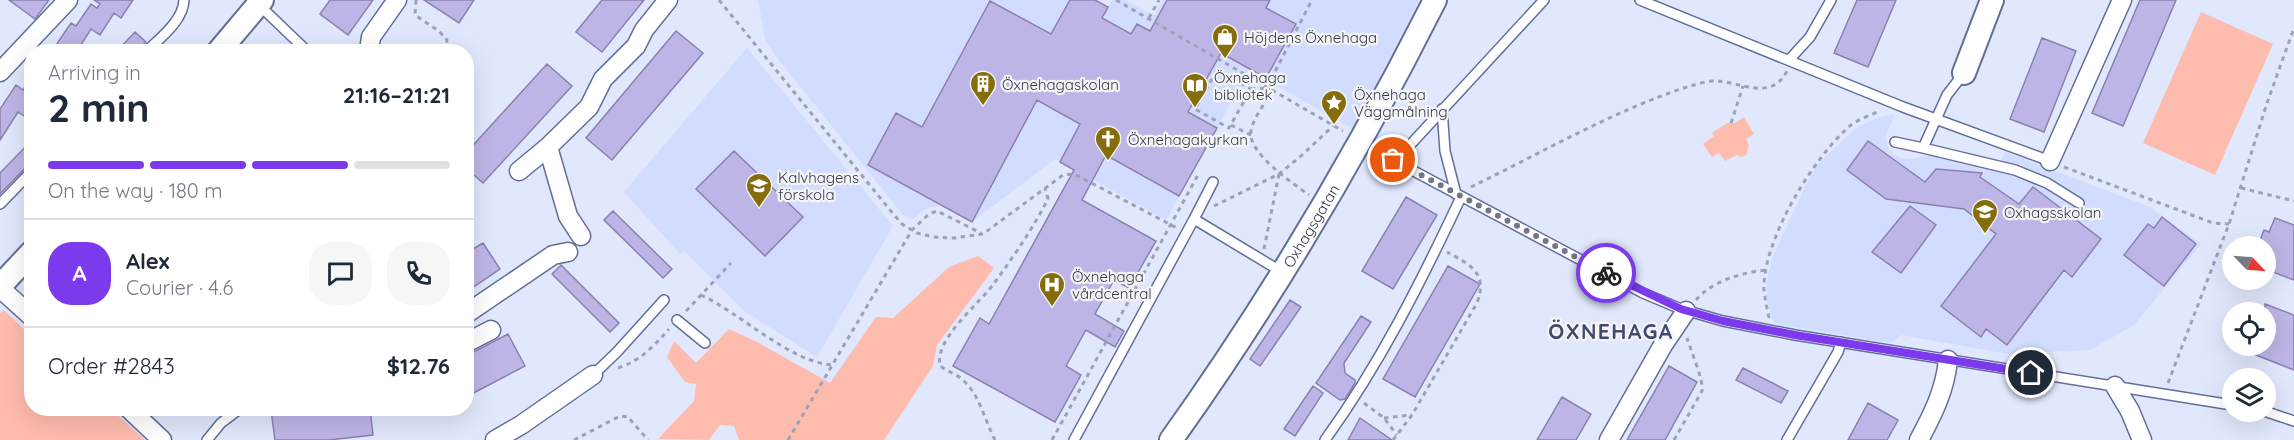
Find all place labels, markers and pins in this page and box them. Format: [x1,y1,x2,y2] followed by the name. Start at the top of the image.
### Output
[1210,22,1240,60] shop icon: Höjdens Öxnehaga
[1244,28,1377,47] place label: Höjdens Öxnehaga
[1214,68,1286,104] place label: Öxnehaga bibliotek
[968,69,998,107] building icon: Öxnehagaskolan
[1180,71,1210,109] library icon: Öxnehaga bibliotek
[1002,75,1119,94] place label: Öxnehagaskolan
[1354,85,1448,121] place label: Öxnehaga Väggmålning
[1319,88,1349,126] place icon: Öxnehaga Väggmålning
[1093,124,1123,162] church icon: Öxnehagakyrkan
[1128,130,1248,149] place label: Öxnehagakyrkan
[1367,134,1418,185] pin
[778,168,859,204] place label: Kalvhagens förskola
[744,171,774,209] school or university icon: Kalvhagens förskola
[1970,197,2000,235] school or university icon: Oxhagsskolan
[2004,203,2101,222] place label: Oxhagsskolan
[1072,267,1152,303] place label: Öxnehaga vårdcentral
[1037,270,1067,308] hospital icon: Öxnehaga vårdcentral
[2005,347,2056,398] pin

